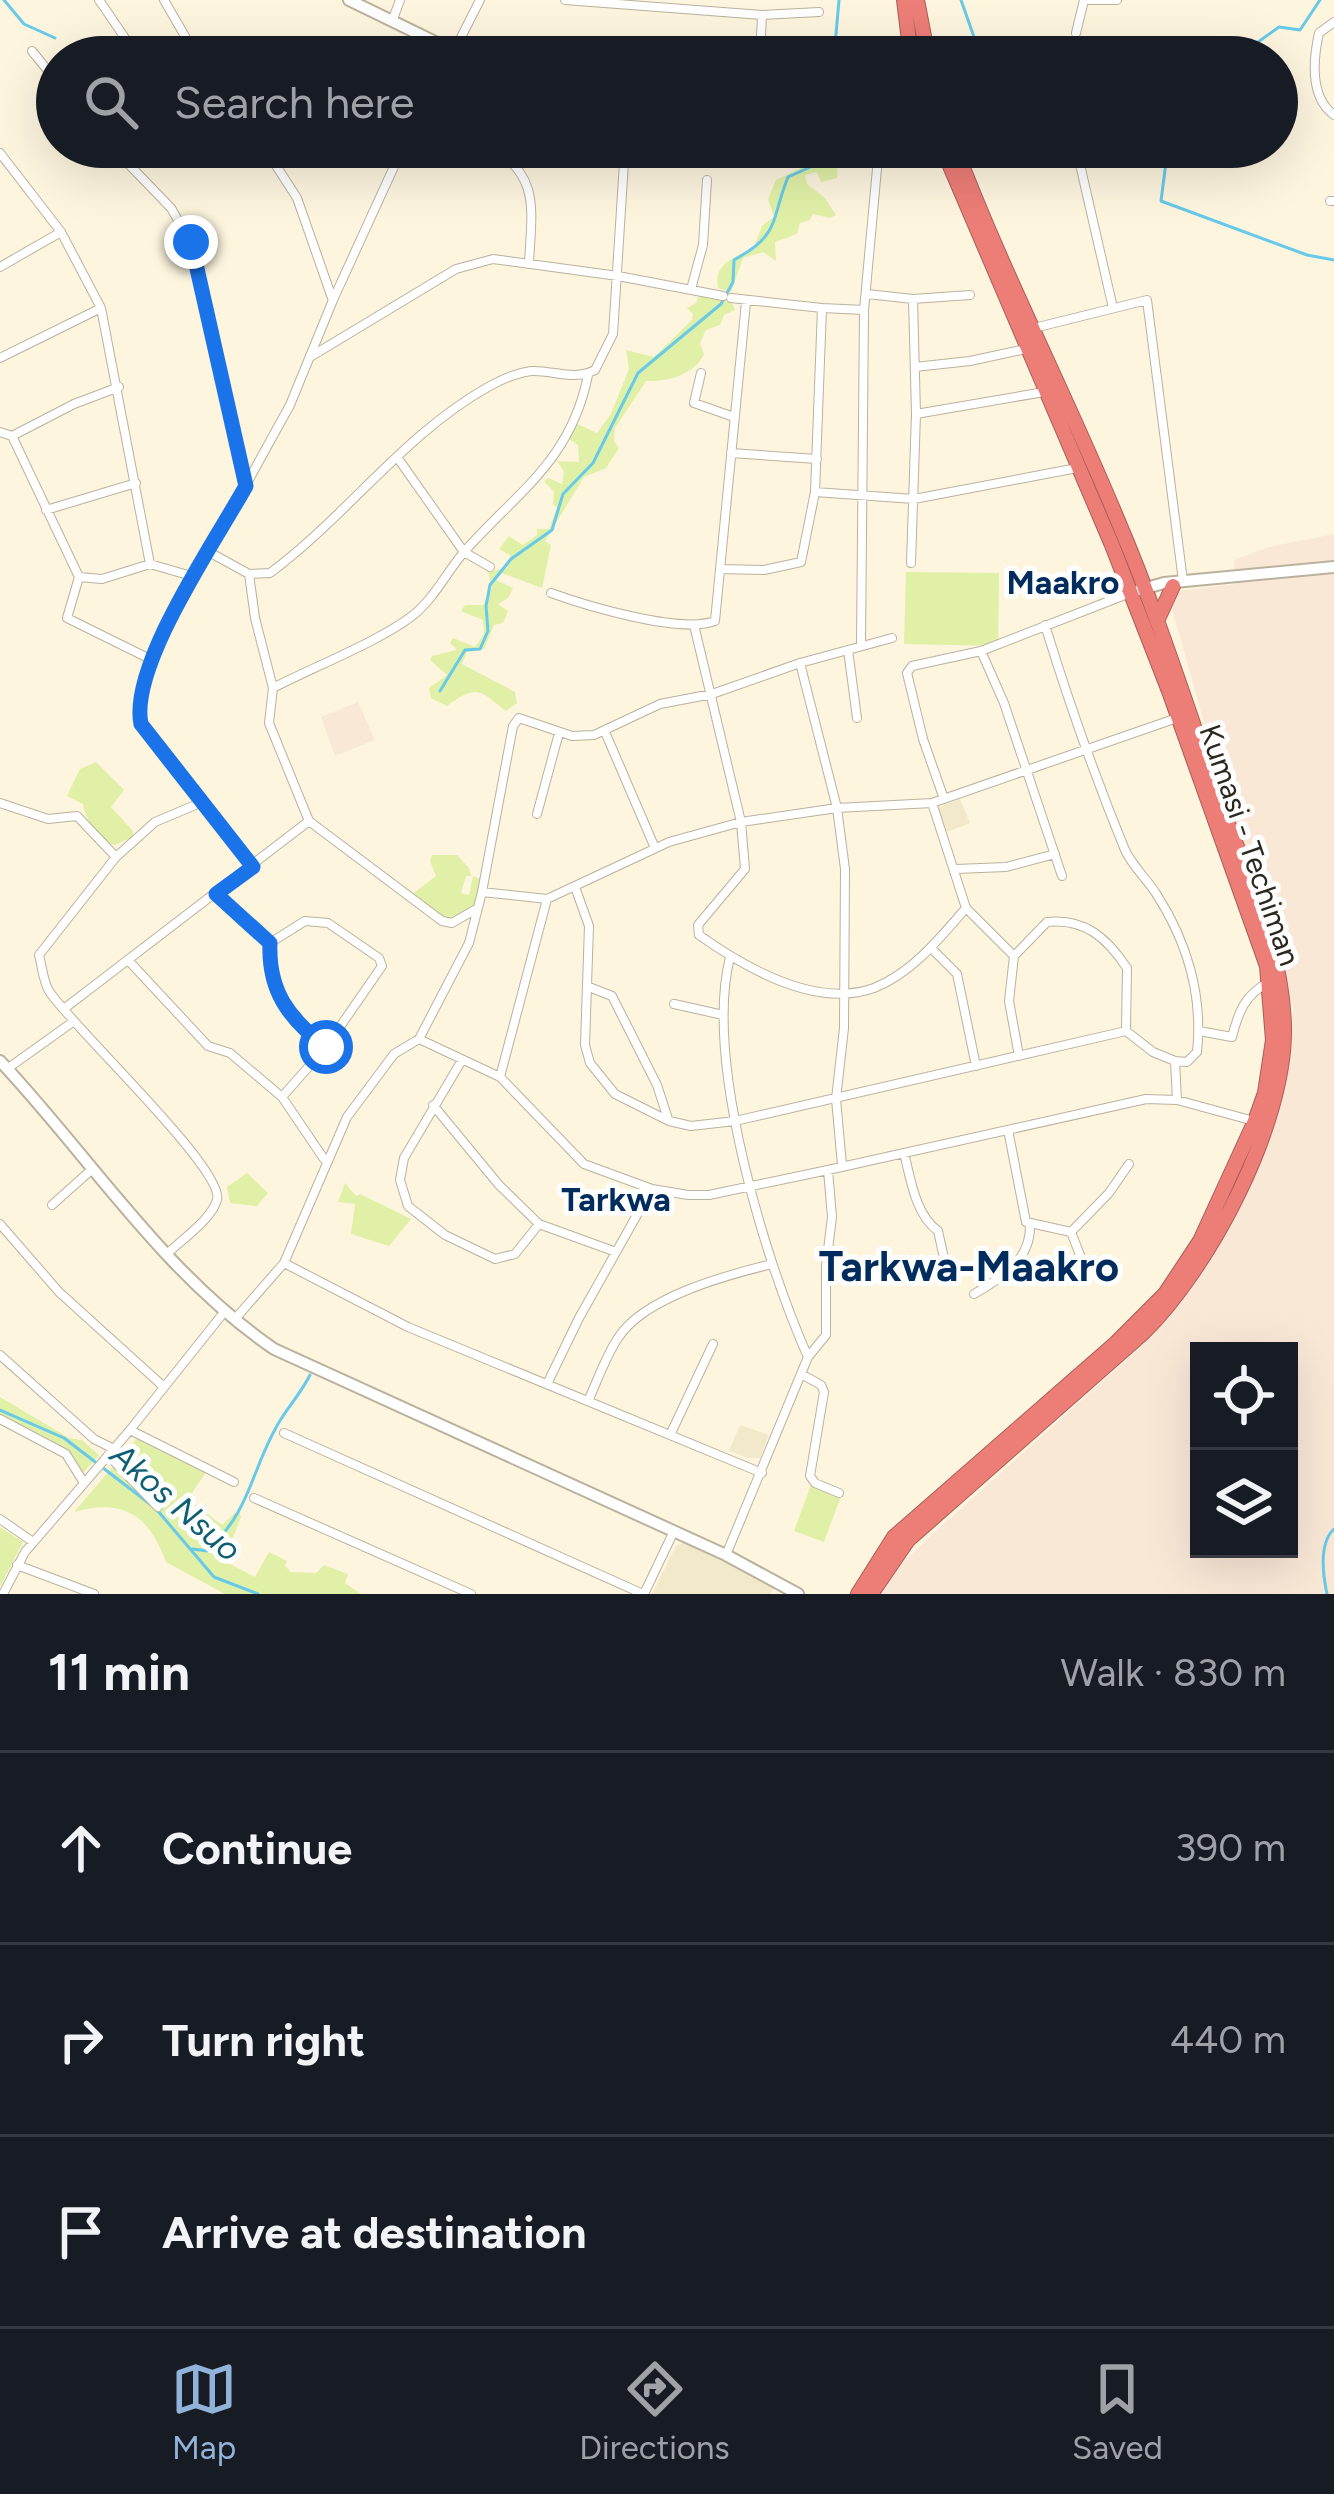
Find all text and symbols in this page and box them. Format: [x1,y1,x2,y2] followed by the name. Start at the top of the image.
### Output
[36,36,1298,168] search box
[78,69,144,135] icon: search
[174,75,414,129] text: Search here
[164,215,218,269] route end
[1007,563,1119,602] district label: Maakro
[1191,720,1309,970] street label: Kumasi - Techiman
[299,1020,353,1074] route start
[561,1180,671,1219] district label: Tarkwa
[819,1241,1119,1292] district label: Tarkwa-Maakro
[1190,1342,1298,1558] map controls
[1190,1342,1298,1450] button: locate
[101,1434,249,1569] water label: Akos Nsuo
[1190,1450,1298,1558] button: layers
[48,1642,190,1703] text: 11 min
[1061,1649,1286,1696] text: Walk · 830 m
[48,1815,114,1881] icon: ahead
[162,1821,352,1875] text: Continue
[1175,1824,1286,1871] text: 390 m
[48,2007,114,2073] icon: right
[162,2013,365,2067] text: Turn right
[1170,2016,1286,2063] text: 440 m
[48,2199,114,2265] icon: arrive
[162,2205,586,2259] text: Arrive at destination
[171,2356,237,2467] tab: Map
[579,2356,730,2467] tab: Directions
[1072,2356,1163,2467] tab: Saved

